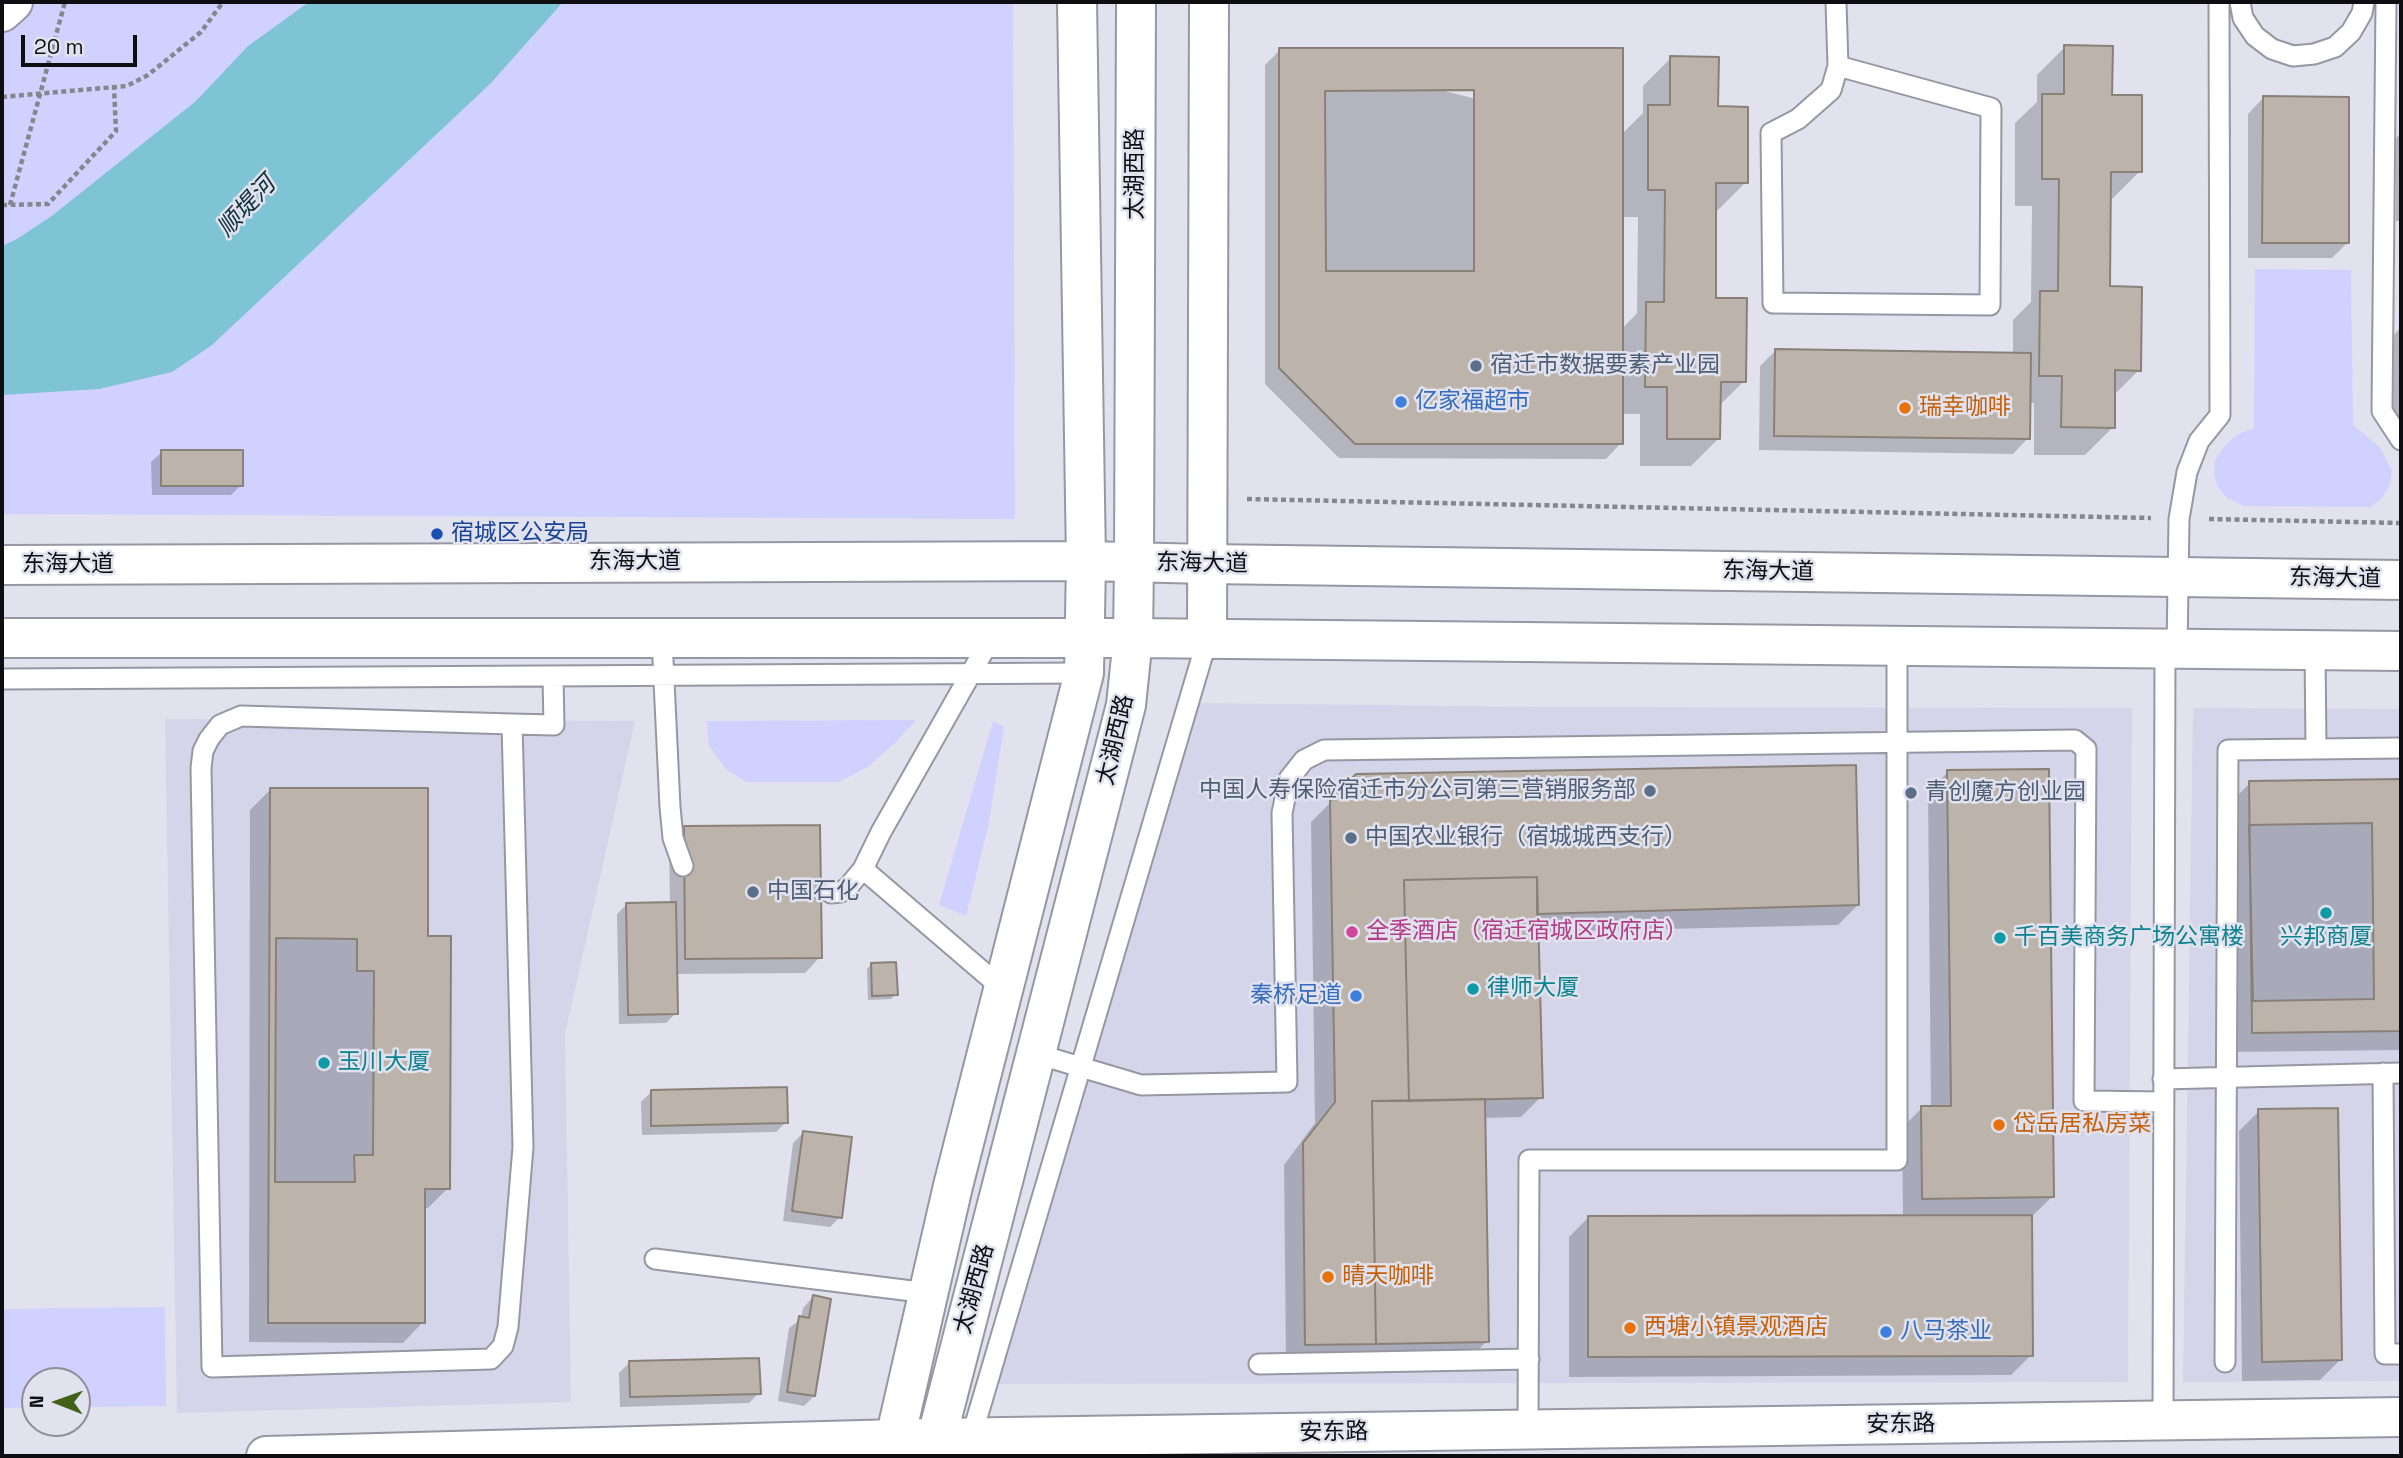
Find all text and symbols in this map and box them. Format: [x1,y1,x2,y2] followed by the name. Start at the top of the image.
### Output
[24,21,140,65] scale bar
[34,33,84,60] text: 20 m
[1122,128,1150,220] street label: 太湖西路
[212,171,282,243] water label: 顺堤河
[1490,352,1720,380] place label: 宿迁市数据要素产业园
[1468,358,1484,374] marker: 宿迁市数据要素产业园
[1415,388,1530,416] place label: 亿家福超市
[1393,394,1409,410] marker: 亿家福超市
[1919,394,2011,422] place label: 瑞幸咖啡
[1897,400,1913,416] marker: 瑞幸咖啡
[451,520,589,548] place label: 宿城区公安局
[429,526,445,542] marker: 宿城区公安局
[589,548,681,576] street label: 东海大道
[1156,549,1248,579] street label: 东海大道
[22,551,114,579] street label: 东海大道
[1722,557,1814,587] street label: 东海大道
[2289,564,2381,594] street label: 东海大道
[1092,692,1140,788] street label: 太湖西路
[1199,777,1636,805] place label: 中国人寿保险宿迁市分公司第三营销服务部
[1925,779,2086,807] place label: 青创魔方创业园
[1642,783,1658,799] marker: 中国人寿保险宿迁市分公司第三营销服务部
[1903,785,1919,801] marker: 青创魔方创业园
[1365,824,1687,852] place label: 中国农业银行（宿城城西支行）
[1343,830,1359,846] marker: 中国农业银行（宿城城西支行）
[767,878,859,906] place label: 中国石化
[745,884,761,900] marker: 中国石化
[2318,905,2334,921] marker: 兴邦商厦
[1366,918,1688,946] place label: 全季酒店（宿迁宿城区政府店）
[1344,924,1360,940] marker: 全季酒店（宿迁宿城区政府店）
[2014,924,2244,952] place label: 千百美商务广场公寓楼
[2280,924,2372,952] place label: 兴邦商厦
[1992,930,2008,946] marker: 千百美商务广场公寓楼
[1487,975,1579,1003] place label: 律师大厦
[1465,981,1481,997] marker: 律师大厦
[1250,982,1342,1010] place label: 秦桥足道
[1348,988,1364,1004] marker: 秦桥足道
[338,1049,430,1077] place label: 玉川大厦
[316,1055,332,1071] marker: 玉川大厦
[2013,1111,2151,1139] place label: 岱岳居私房菜
[1991,1117,2007,1133] marker: 岱岳居私房菜
[950,1241,1000,1337] street label: 太湖西路
[1342,1263,1434,1291] place label: 晴天咖啡
[1320,1269,1336,1285] marker: 晴天咖啡
[1644,1314,1828,1342] place label: 西塘小镇景观酒店
[1900,1318,1992,1346] place label: 八马茶业
[1622,1320,1638,1336] marker: 西塘小镇景观酒店
[1878,1324,1894,1340] marker: 八马茶业
[21,1367,91,1437] north arrow
[24,1395,49,1408] text: N
[1866,1411,1936,1439] street label: 安东路
[1299,1419,1369,1447] street label: 安东路

